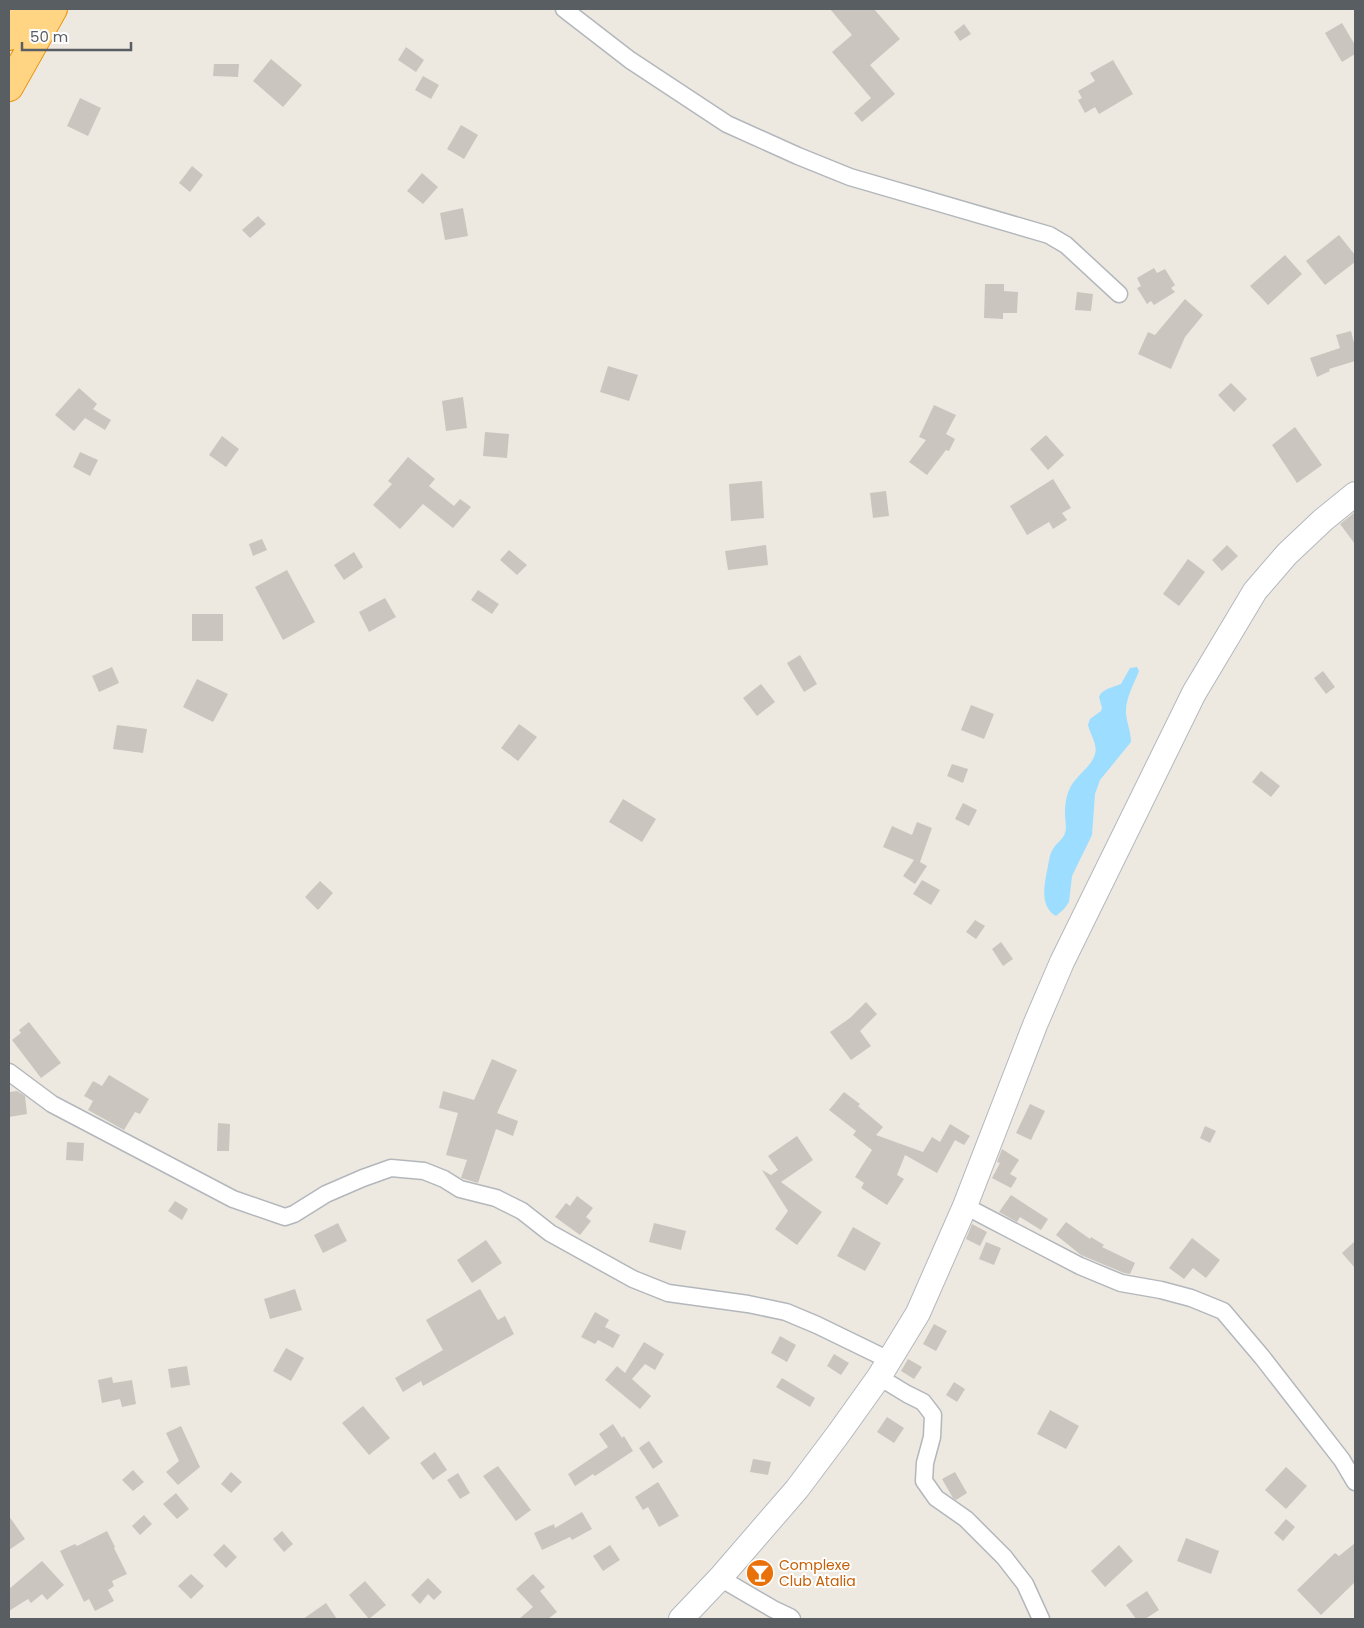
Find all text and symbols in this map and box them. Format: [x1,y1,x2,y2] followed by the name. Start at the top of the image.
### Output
[22,20,131,52] scale bar
[30,26,68,47] text: 50 m
[779,1555,856,1591] place label: Complexe Club Atalia
[745,1558,775,1588] bar icon: Complexe Club Atalia

